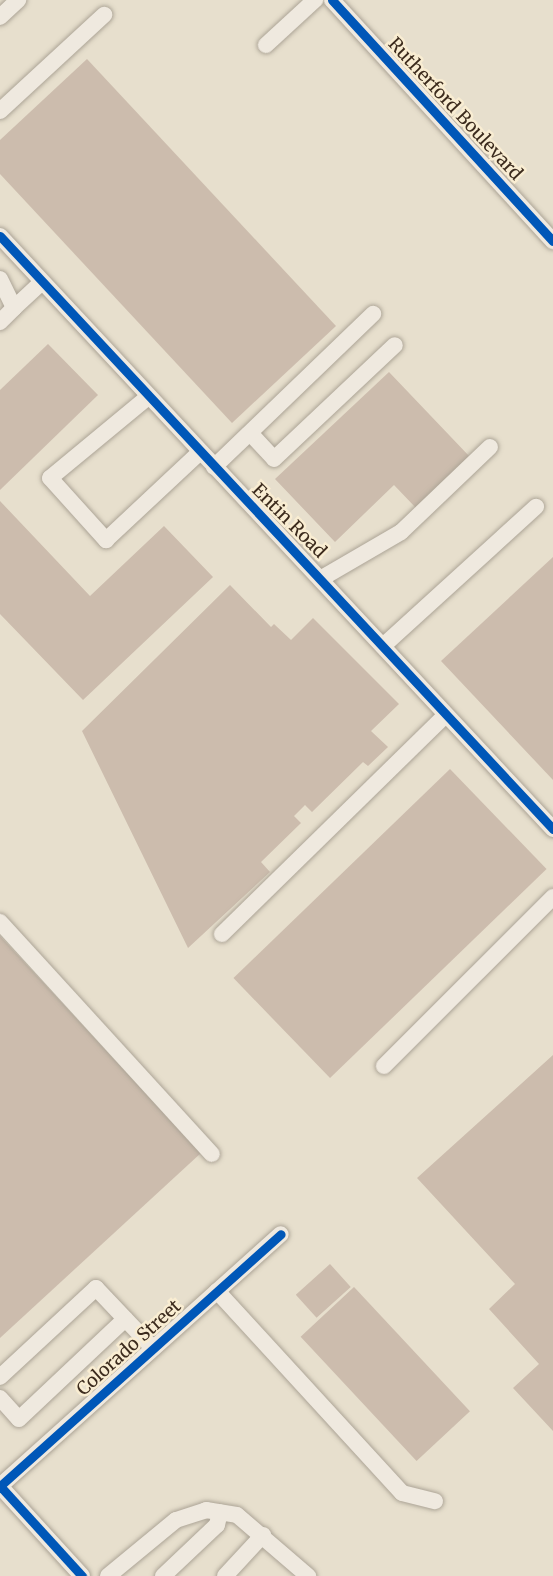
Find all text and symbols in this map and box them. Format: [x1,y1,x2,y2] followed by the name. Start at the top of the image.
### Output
[383,33,527,185] street label: Rutherford Boulevard
[247,479,331,563] street label: Entin Road
[72,1296,186,1400] street label: Colorado Street

